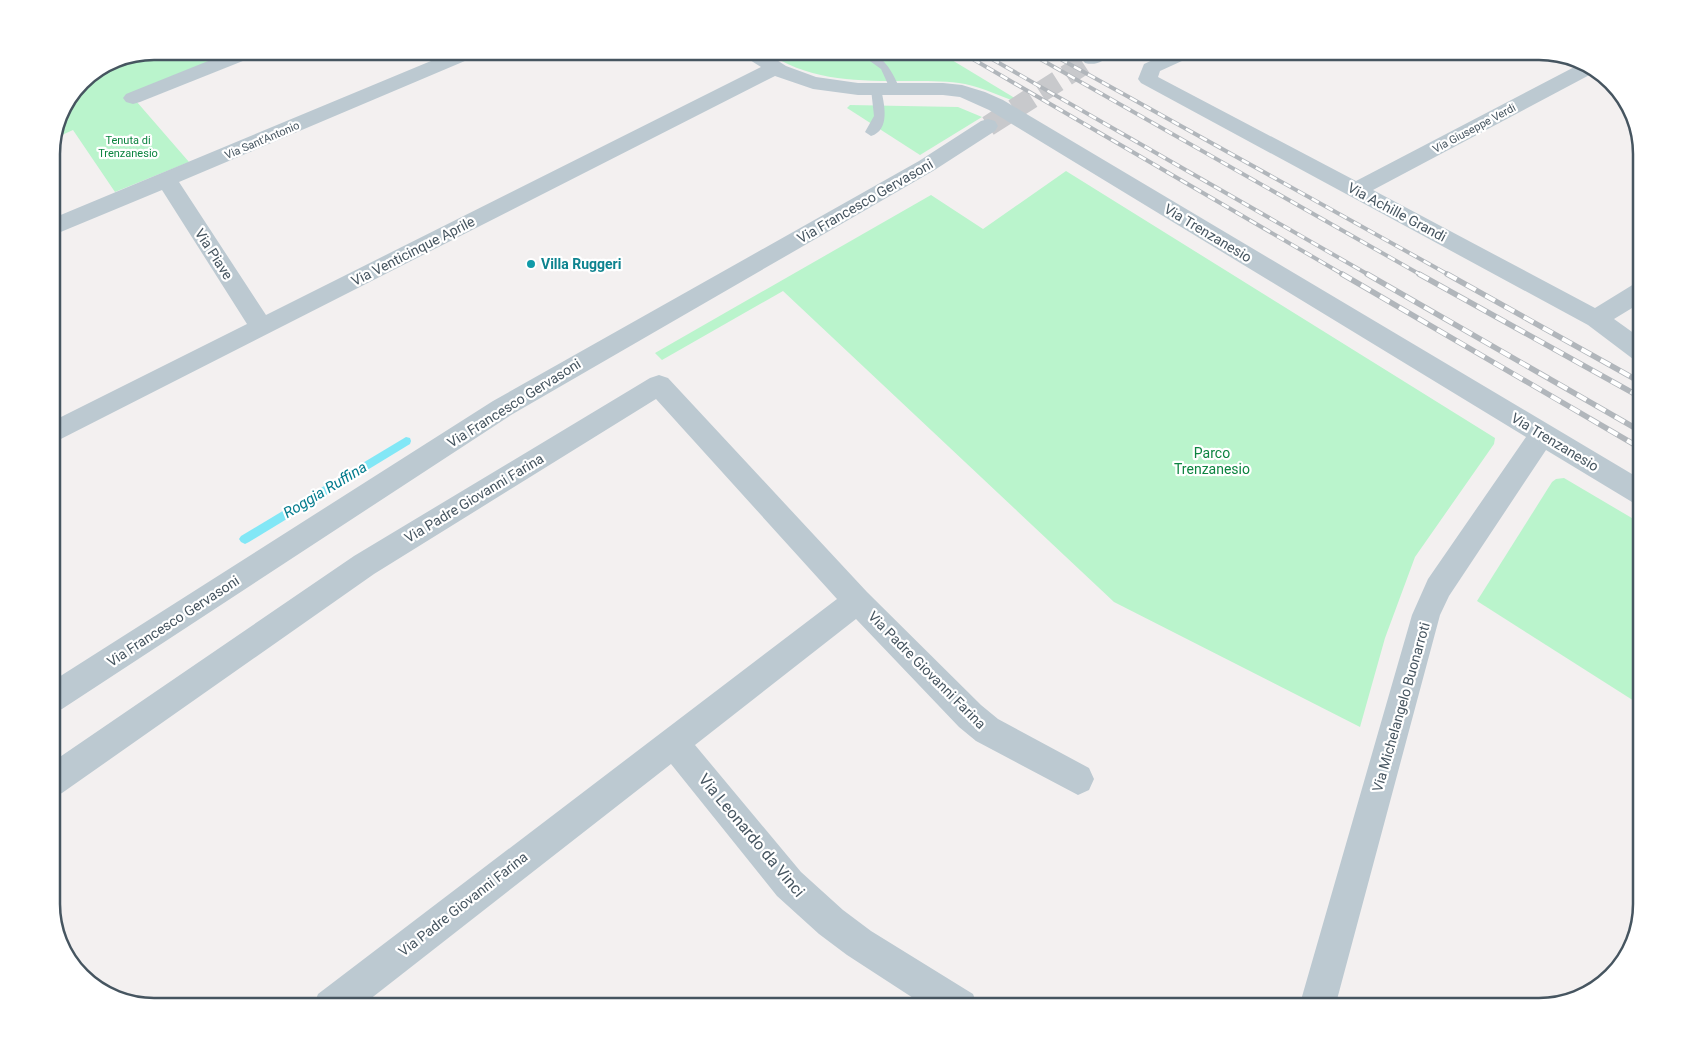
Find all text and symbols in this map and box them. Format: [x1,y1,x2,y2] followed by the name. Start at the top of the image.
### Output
[1430,101,1518,156] street label: Via Giuseppe Verdi
[223,119,302,162] street label: Via Sant'Antonio
[98,134,158,160] park label: Tenuta di Trenzanesio
[794,156,936,246] street label: Via Francesco Gervasoni
[1345,179,1449,245] street label: Via Achille Grandi
[1161,201,1255,265] street label: Via Trenzanesio
[349,213,477,289] street label: Via Venticinque Aprile
[192,226,236,282] street label: Via Piave
[541,256,621,272] place label: Villa Ruggeri
[525,258,537,270] marker: Villa Ruggeri
[444,355,584,451] street label: Via Francesco Gervasoni
[1508,410,1602,474] street label: Via Trenzanesio
[1174,445,1250,477] park label: Parco Trenzanesio
[402,450,546,546] street label: Via Padre Giovanni Farina
[280,458,370,522] water label: Roggia Ruffina
[104,572,242,670] street label: Via Francesco Gervasoni
[865,608,989,732] street label: Via Padre Giovanni Farina
[1369,620,1433,794] street label: Via Michelangelo Buonarroti
[695,770,809,901] street label: Via Leonardo da Vinci
[395,849,531,959] street label: Via Padre Giovanni Farina

